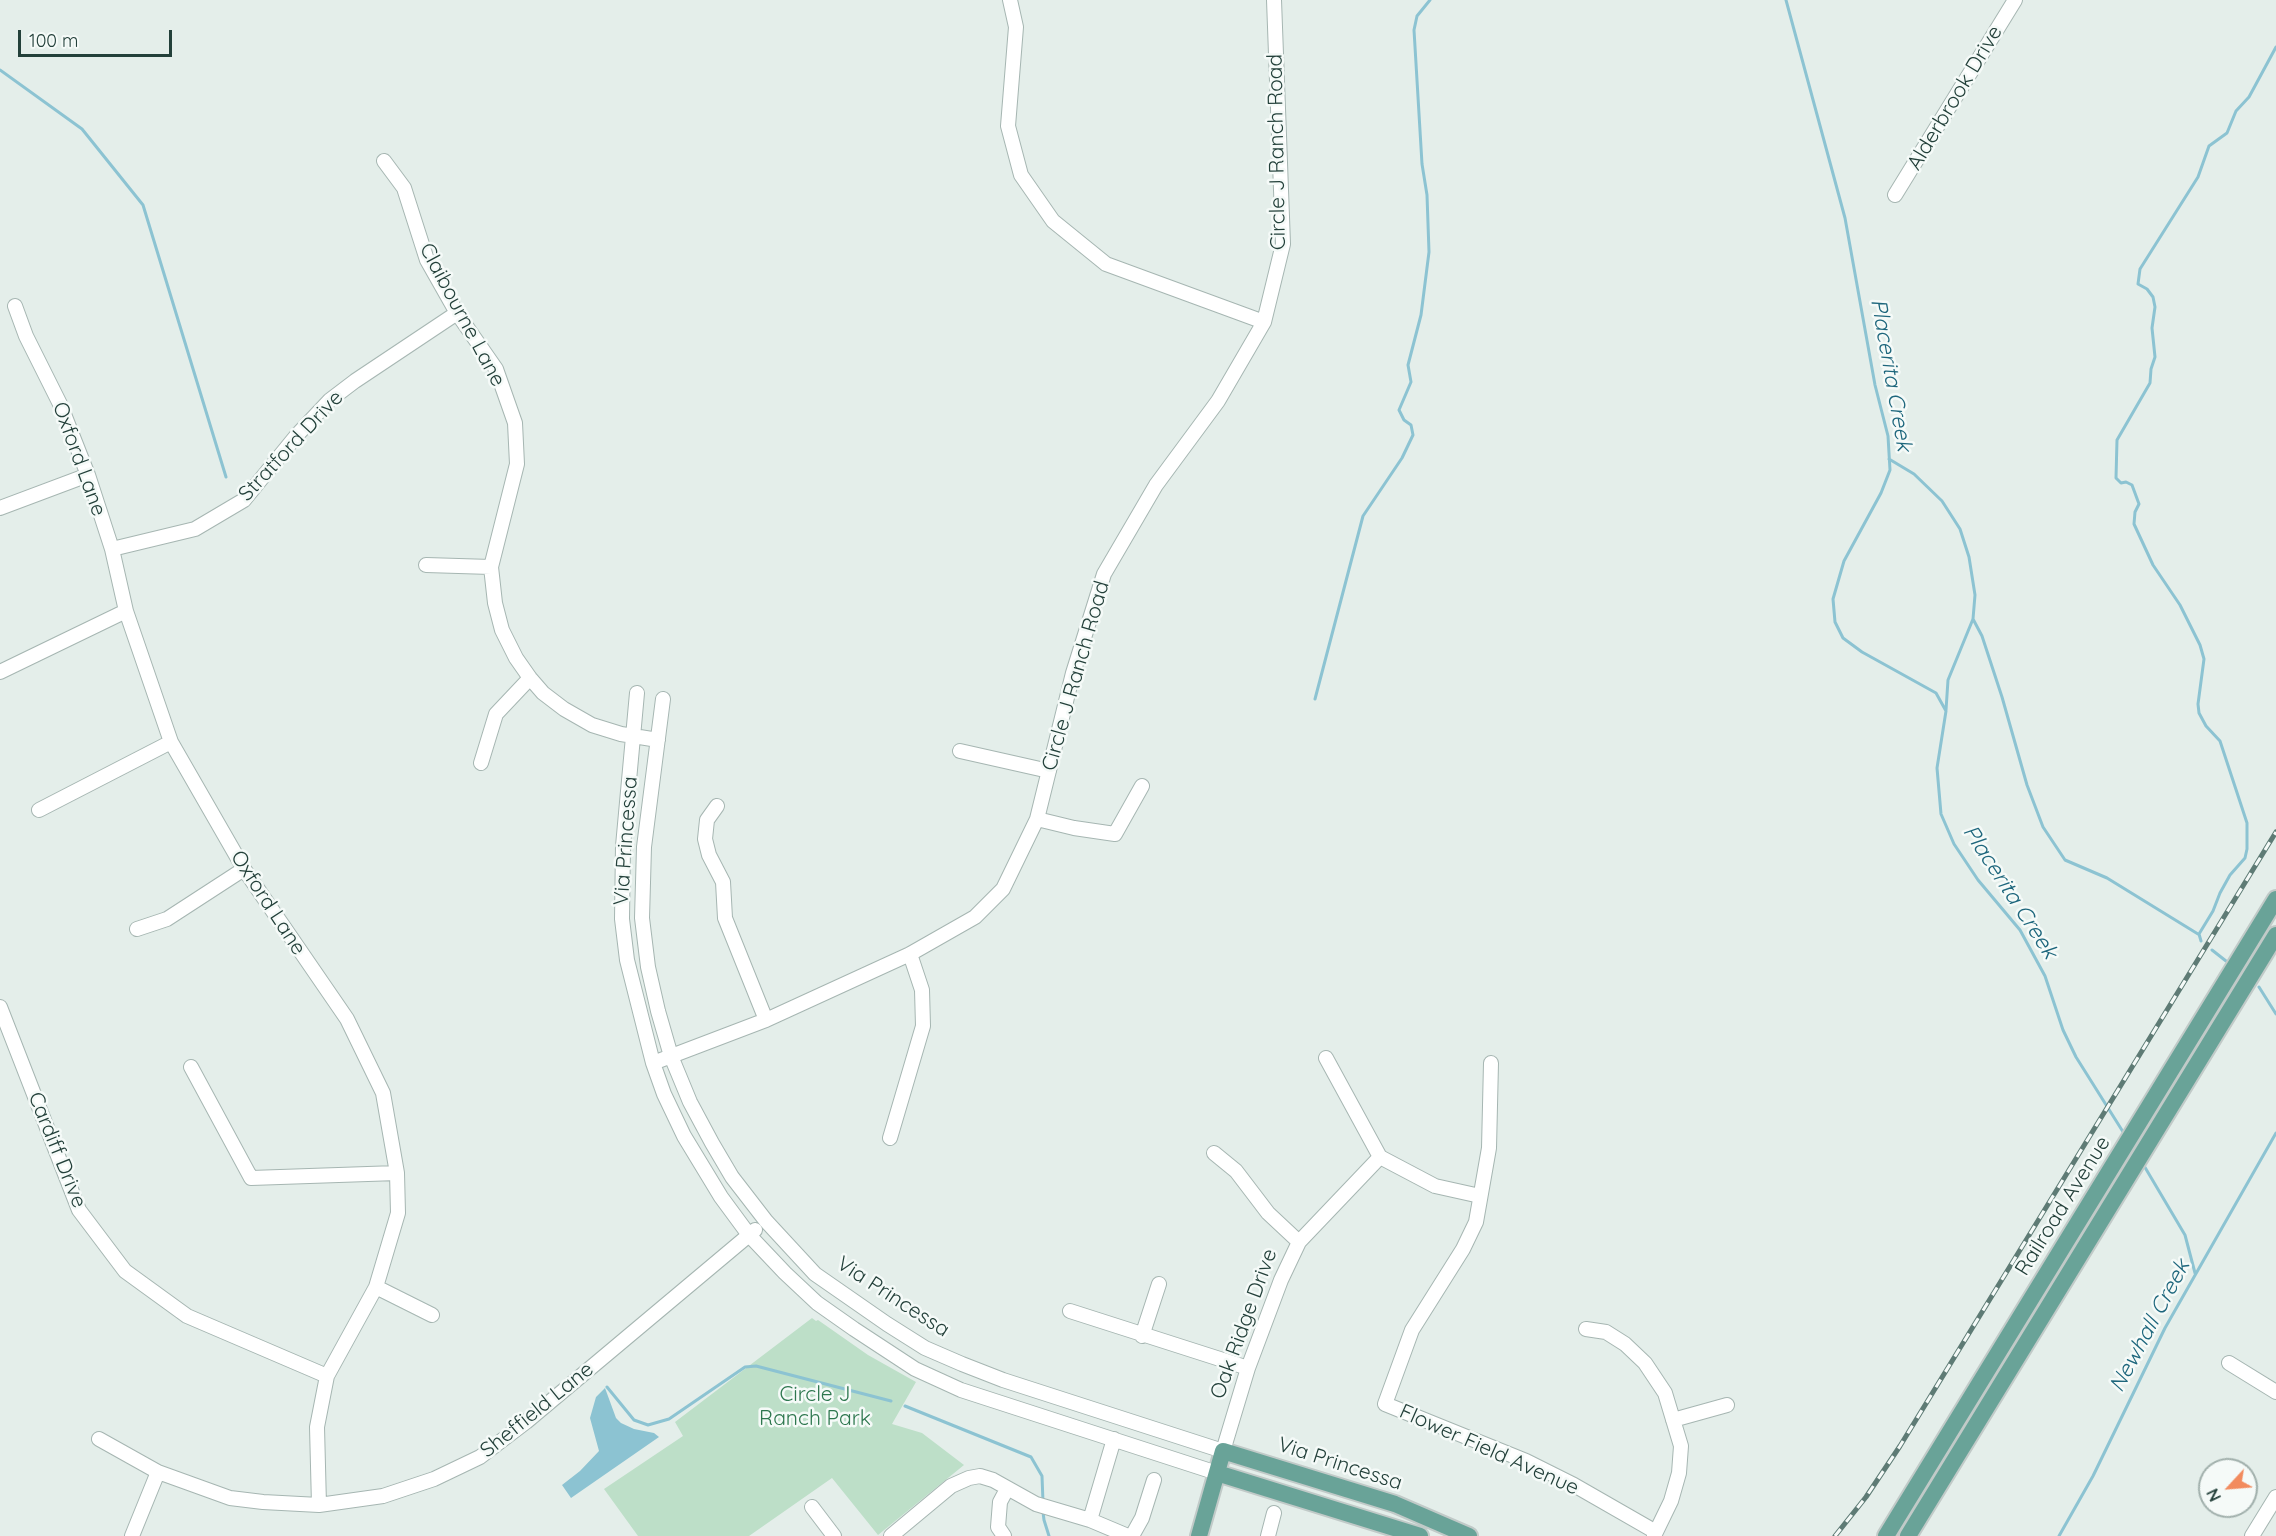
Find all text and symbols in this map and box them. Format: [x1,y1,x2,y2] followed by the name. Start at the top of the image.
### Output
[21,18,176,56] scale bar
[1902,21,2008,175] street label: Alderbrook Drive
[29,29,78,52] text: 100 m
[1263,54,1291,250] street label: Circle J Ranch Road
[414,239,510,391] street label: Claibourne Lane
[1865,297,1917,453] water label: Placerita Creek
[233,385,349,507] street label: Stratford Drive
[47,399,111,519] street label: Oxford Lane
[1037,578,1115,774] street label: Circle J Ranch Road
[609,776,643,906] street label: Via Princessa
[1957,820,2063,964] water label: Placerita Creek
[225,846,311,960] street label: Oxford Lane
[22,1088,92,1212] street label: Cardiff Drive
[2010,1132,2116,1280] street label: Railroad Avenue
[1205,1246,1283,1402] street label: Oak Ridge Drive
[832,1251,954,1343] street label: Via Princessa
[2104,1255,2196,1397] water label: Newhall Creek
[475,1357,599,1463] street label: Sheffield Lane
[759,1382,871,1432] park label: Circle J Ranch Park
[1395,1399,1583,1501] street label: Flower Field Avenue
[1275,1432,1405,1496] street label: Via Princessa
[2198,1458,2258,1518] north arrow
[2202,1485,2225,1505] text: N

